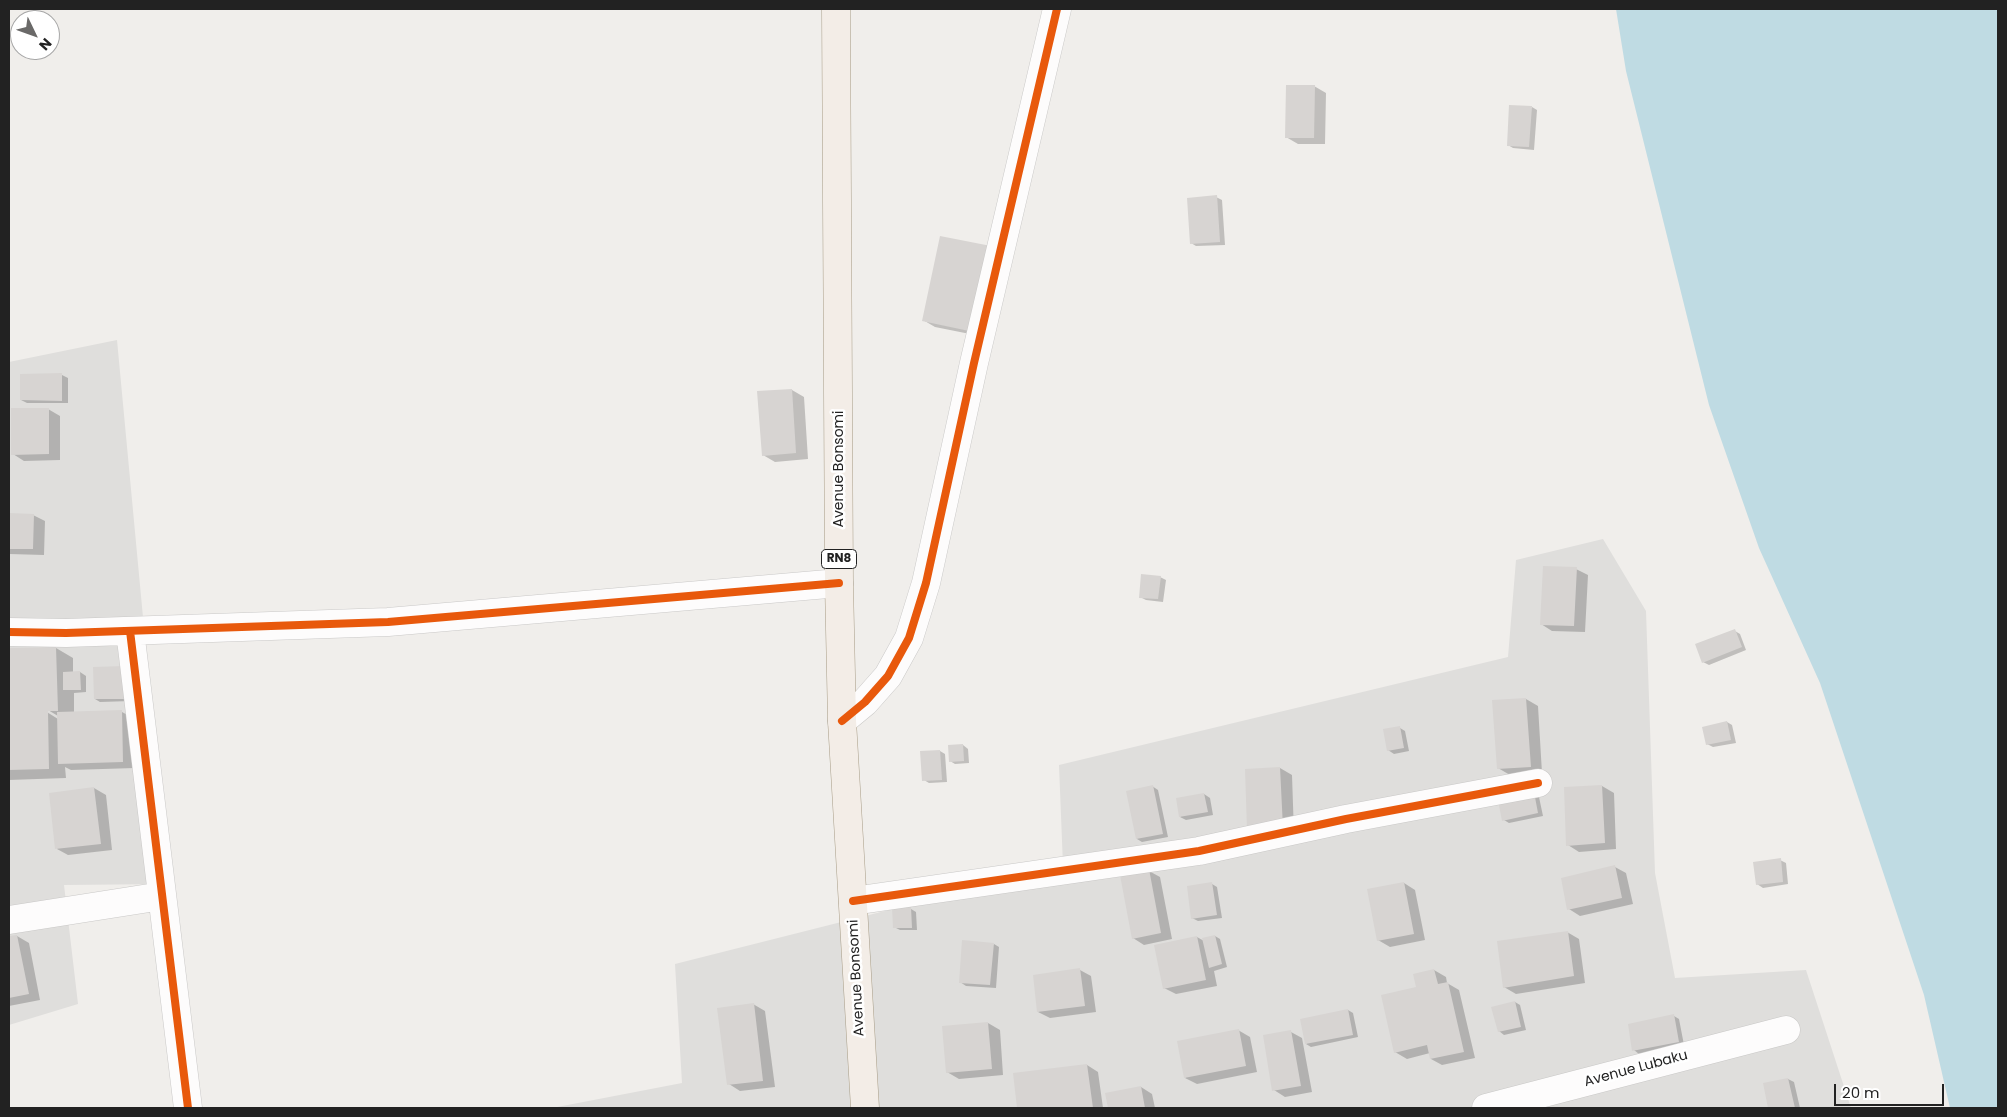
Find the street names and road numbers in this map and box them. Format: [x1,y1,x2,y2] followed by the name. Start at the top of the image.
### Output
[831,411,847,527] street label: Avenue Bonsomi
[822,550,856,568] road number: RN8
[846,919,868,1037] street label: Avenue Bonsomi
[1582,1047,1690,1091] street label: Avenue Lubaku

